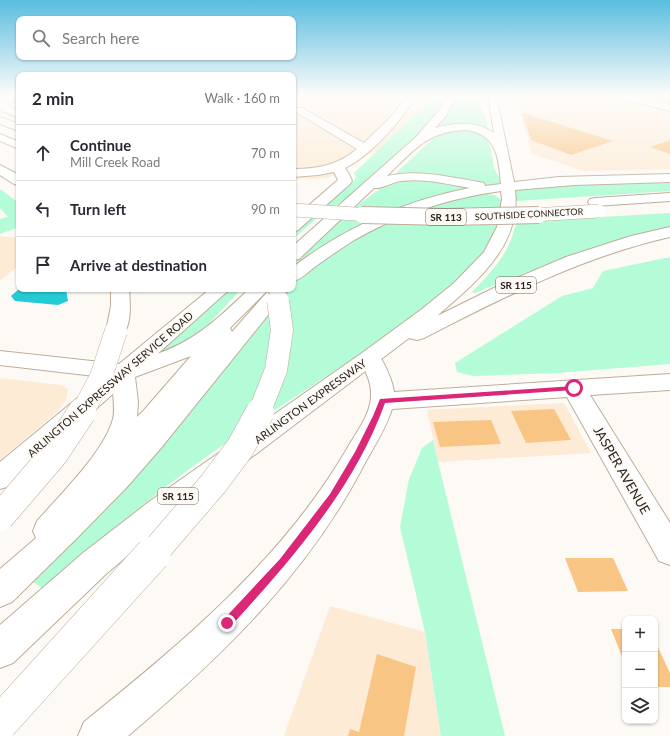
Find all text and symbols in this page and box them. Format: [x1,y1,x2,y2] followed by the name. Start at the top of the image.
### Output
[16,16,296,60] search box
[30,27,52,49] icon: search
[62,29,139,47] text: Search here
[32,88,74,109] text: 2 min
[204,90,280,106] text: Walk · 160 m
[70,136,131,154] text: Continue
[32,142,54,164] icon: ahead
[251,145,280,161] text: 70 m
[70,154,160,170] text: Mill Creek Road
[32,198,54,220] icon: left
[70,200,126,218] text: Turn left
[251,201,280,217] text: 90 m
[475,206,584,222] street label: SOUTHSIDE CONNECTOR
[426,209,466,225] road number: SR 113
[32,254,54,276] icon: arrive
[70,256,207,274] text: Arrive at destination
[496,277,536,293] road number: SR 115
[25,309,195,459] street label: ARLINGTON EXPRESSWAY SERVICE ROAD
[251,356,369,446] street label: ARLINGTON EXPRESSWAY
[565,379,583,397] route start
[590,423,654,517] street label: JASPER AVENUE
[158,488,198,504] road number: SR 115
[218,614,236,632] route end
[622,616,658,724] map controls
[622,616,658,652] button: +
[622,652,658,688] button: −
[622,688,658,724] button: layers

